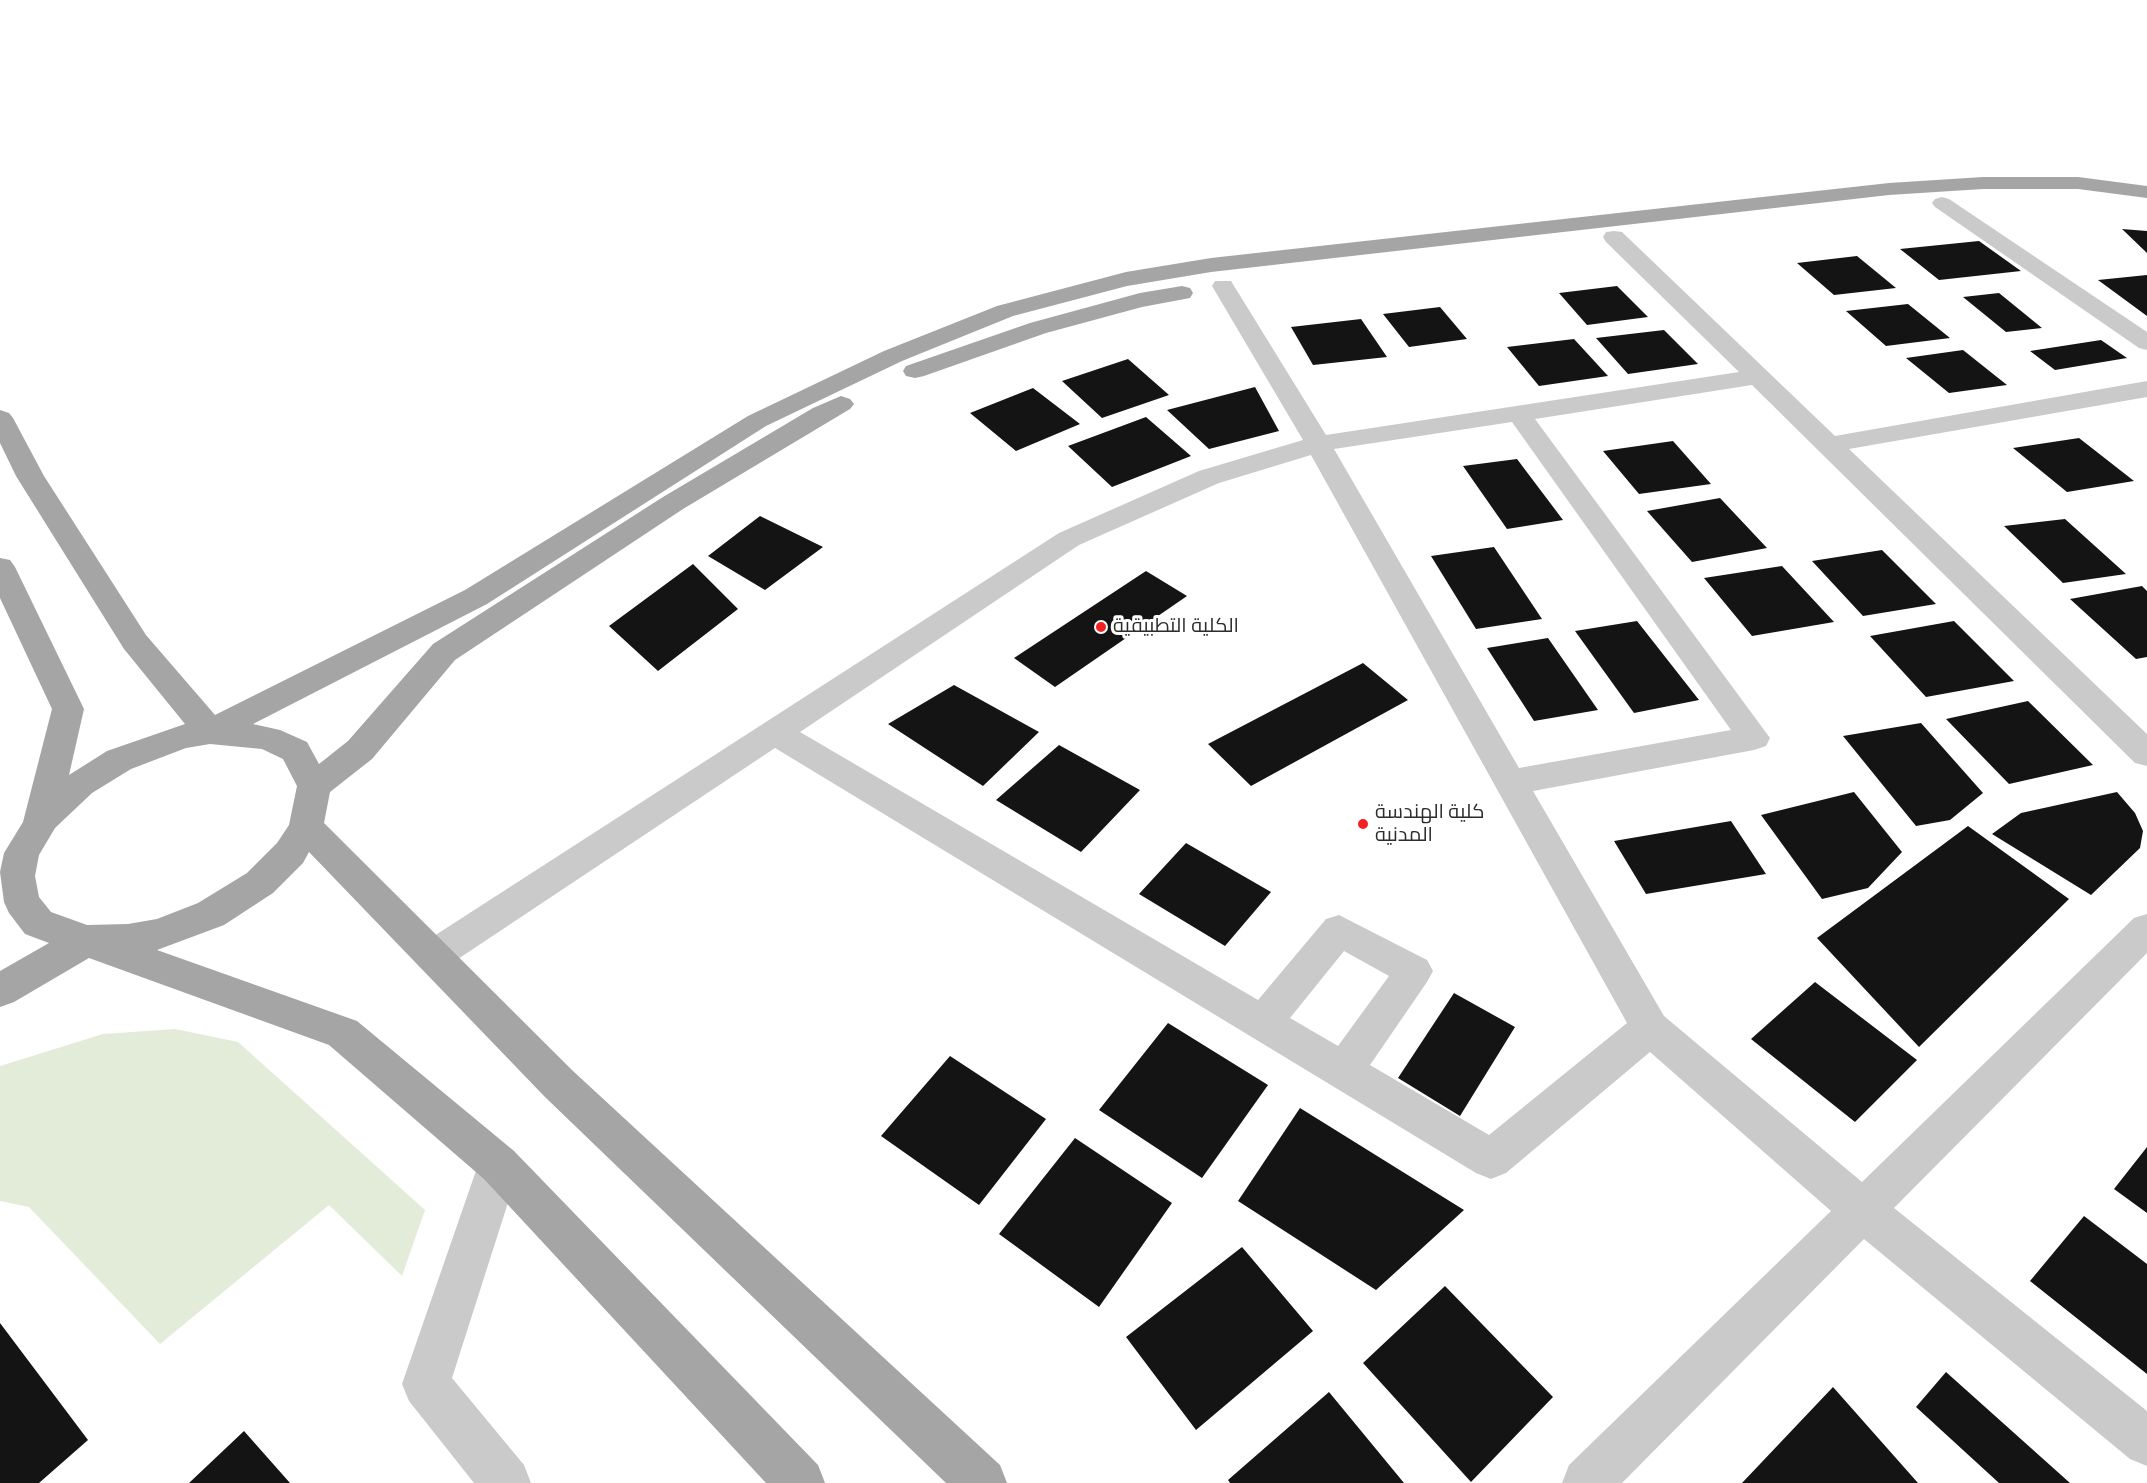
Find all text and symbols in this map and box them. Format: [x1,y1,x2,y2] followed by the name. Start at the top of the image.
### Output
[1113,615,1239,639] place label: الكلية التطبيقية
[1094,620,1108,634] marker: الكلية التطبيقية
[1375,801,1484,848] place label: كلية الهندسة المدنية
[1356,817,1370,831] marker: كلية الهندسة المدنية

